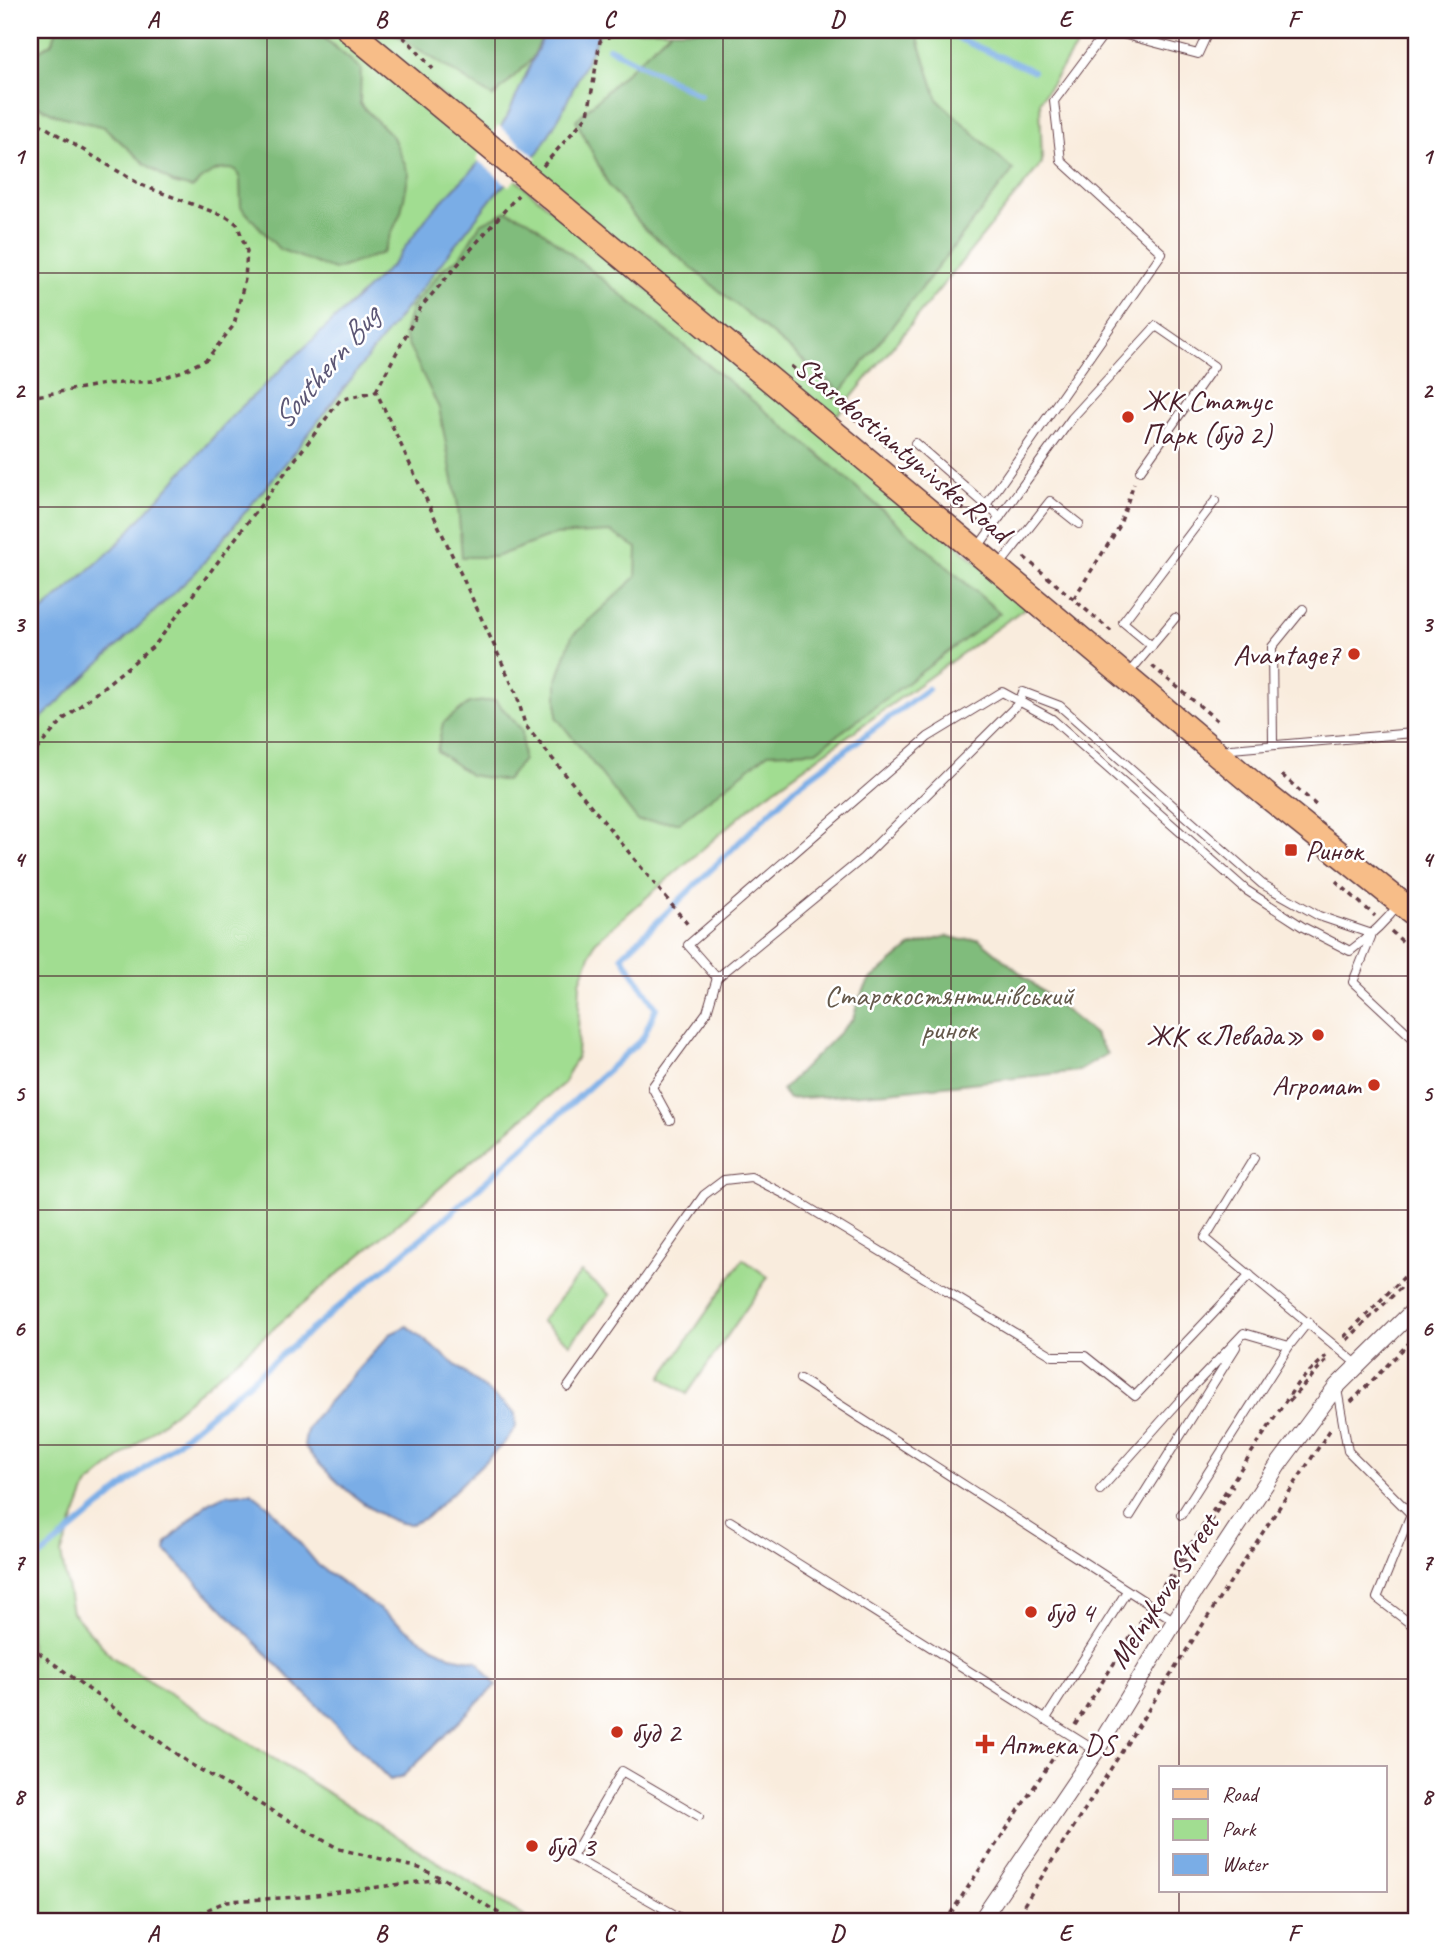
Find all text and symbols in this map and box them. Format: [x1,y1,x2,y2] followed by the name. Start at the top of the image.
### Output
[147,5,161,34] text: A
[375,5,389,34] text: B
[604,5,618,34] text: C
[830,5,846,34] text: D
[1059,5,1075,34] text: E
[1288,5,1304,34] text: F
[14,142,27,171] text: 1
[1422,142,1435,171] text: 1
[262,294,391,437] water label: Southern Bug
[787,348,1022,553] street label: Starokostiantynivske Road
[14,376,27,405] text: 2
[1422,376,1435,405] text: 2
[1142,381,1274,453] place label: ЖК Статус Парк (буд 2)
[1120,409,1136,425] marker: ЖК Статус Парк (буд 2)
[14,610,27,639] text: 3
[1422,610,1435,639] text: 3
[1233,635,1341,673] place label: Avantage7
[1346,646,1362,662] marker: Avantage7
[1305,831,1365,869] place label: Ринок
[1283,842,1299,858] marker: Ринок
[14,845,27,874] text: 4
[1422,845,1435,874] text: 4
[824,976,1075,1048] park label: Старокостянтинівський ринок
[1146,1016,1304,1054] place label: ЖК «Левада»
[1310,1027,1326,1043] marker: ЖК «Левада»
[1272,1066,1363,1104] place label: Агромат
[1366,1077,1382,1093] marker: Агромат
[14,1079,26,1108] text: 5
[1422,1079,1434,1108] text: 5
[14,1314,27,1343] text: 6
[1422,1314,1435,1343] text: 6
[1099,1504,1229,1675] street label: Melnykova Street
[14,1548,27,1577] text: 7
[1422,1548,1435,1577] text: 7
[1045,1593,1097,1631] place label: буд 4
[1023,1604,1039,1620] marker: буд 4
[631,1713,683,1751] place label: буд 2
[609,1724,625,1740] marker: буд 2
[999,1725,1119,1763] place label: Аптека DS
[977,1736,993,1752] marker: Аптека DS
[1159,1766,1386,1892] legend
[1222,1781,1261,1807] text: Road
[14,1782,27,1811] text: 8
[1422,1782,1435,1811] text: 8
[1222,1816,1257,1842] text: Park
[546,1827,598,1865] place label: буд 3
[524,1838,540,1854] marker: буд 3
[1222,1851,1269,1877] text: Water
[147,1919,161,1948] text: A
[375,1919,389,1948] text: B
[604,1919,618,1948] text: C
[830,1919,846,1948] text: D
[1059,1919,1075,1948] text: E
[1288,1919,1304,1948] text: F

